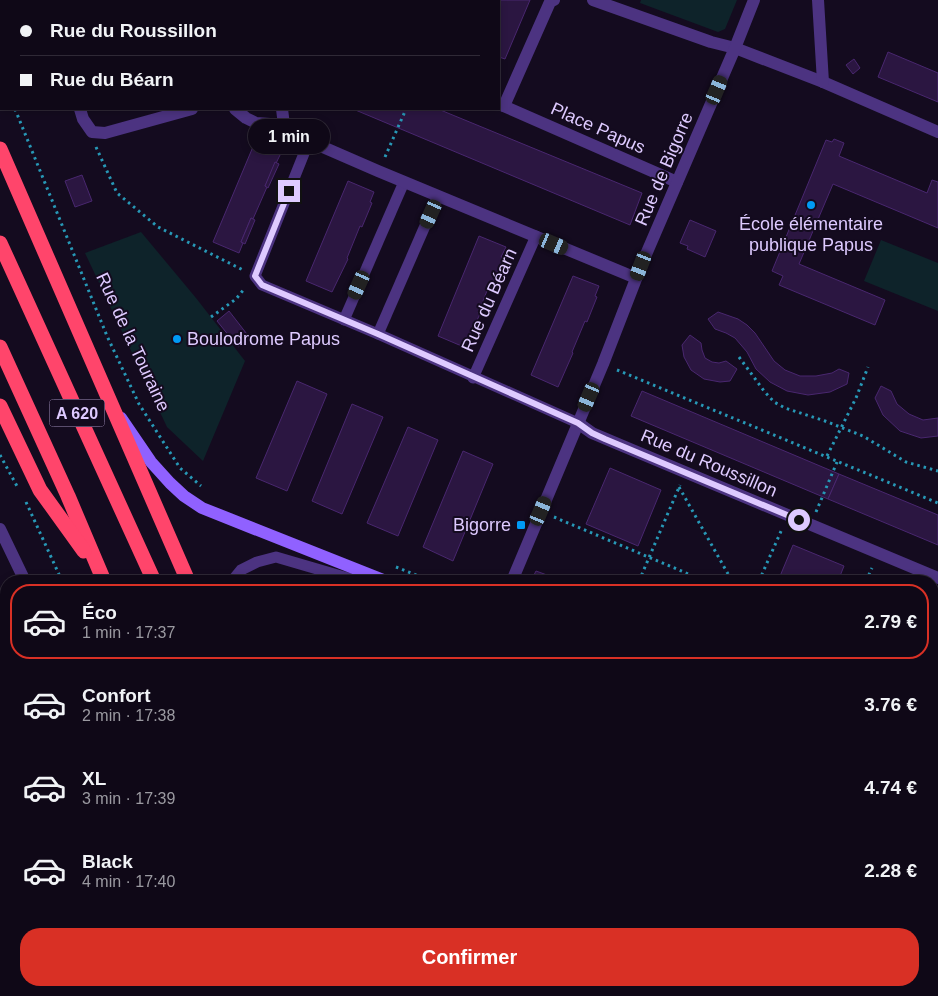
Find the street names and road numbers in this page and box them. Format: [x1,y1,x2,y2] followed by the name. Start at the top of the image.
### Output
[548,98,648,158] street label: Place Papus
[631,109,697,229] street label: Rue de Bigorre
[457,245,521,355] street label: Rue du Béarn
[92,269,174,415] street label: Rue de la Touraine
[50,399,104,426] road number: A 620
[638,425,780,501] street label: Rue du Roussillon

